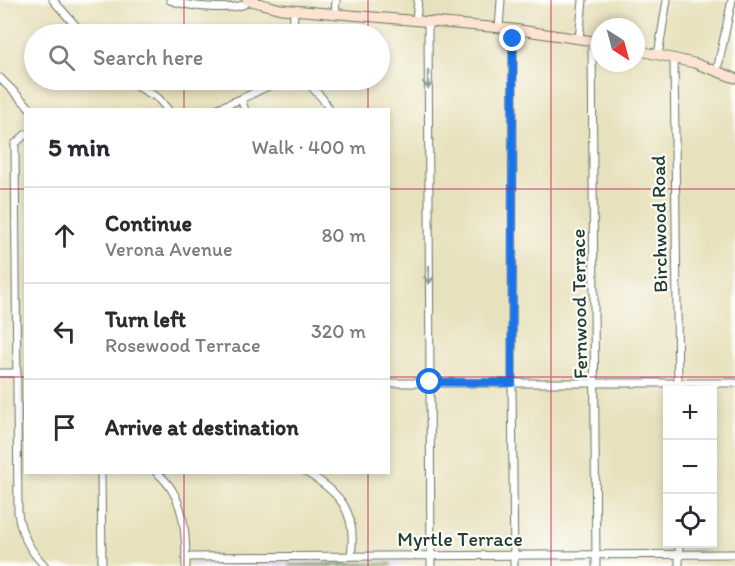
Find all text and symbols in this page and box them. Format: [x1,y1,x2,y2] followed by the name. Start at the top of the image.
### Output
[591,18,645,72] north arrow
[24,24,390,90] search box
[499,25,525,51] route end
[45,41,78,74] icon: search
[93,44,203,71] text: Search here
[422,69,434,89] one-way arrow
[48,131,110,163] text: 5 min
[252,135,366,159] text: Walk · 400 m
[646,155,672,293] street label: Birchwood Road
[105,210,192,237] text: Continue
[48,219,81,252] icon: ahead
[321,223,366,247] text: 80 m
[566,229,592,379] street label: Fernwood Terrace
[105,237,233,261] text: Verona Avenue
[423,264,435,284] one-way arrow
[105,306,186,333] text: Turn left
[48,315,81,348] icon: left
[311,319,366,343] text: 320 m
[105,333,261,357] text: Rosewood Terrace
[416,368,442,394] route start
[663,386,717,548] map controls
[663,386,717,440] button: +
[48,411,81,444] icon: arrive
[105,414,299,441] text: Arrive at destination
[663,440,717,494] button: −
[663,494,717,548] button: locate
[397,527,523,551] street label: Myrtle Terrace

